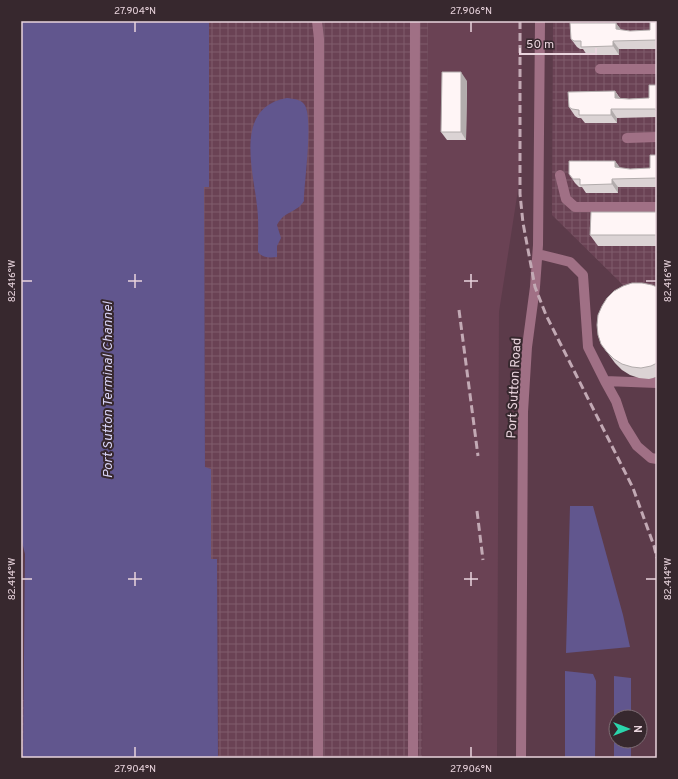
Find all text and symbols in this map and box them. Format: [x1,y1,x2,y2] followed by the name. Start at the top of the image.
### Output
[114,5,156,18] text: 27.904°N
[450,5,492,18] text: 27.906°N
[520,30,596,56] scale bar
[526,37,554,53] text: 50 m
[6,260,19,302] text: 82.416°W
[662,260,675,302] text: 82.416°W
[100,300,117,478] water label: Port Sutton Terminal Channel
[504,337,526,439] street label: Port Sutton Road
[6,558,19,600] text: 82.414°W
[662,558,675,600] text: 82.414°W
[608,709,648,749] north arrow
[630,725,644,733] text: N
[114,763,156,776] text: 27.904°N
[450,763,492,776] text: 27.906°N

